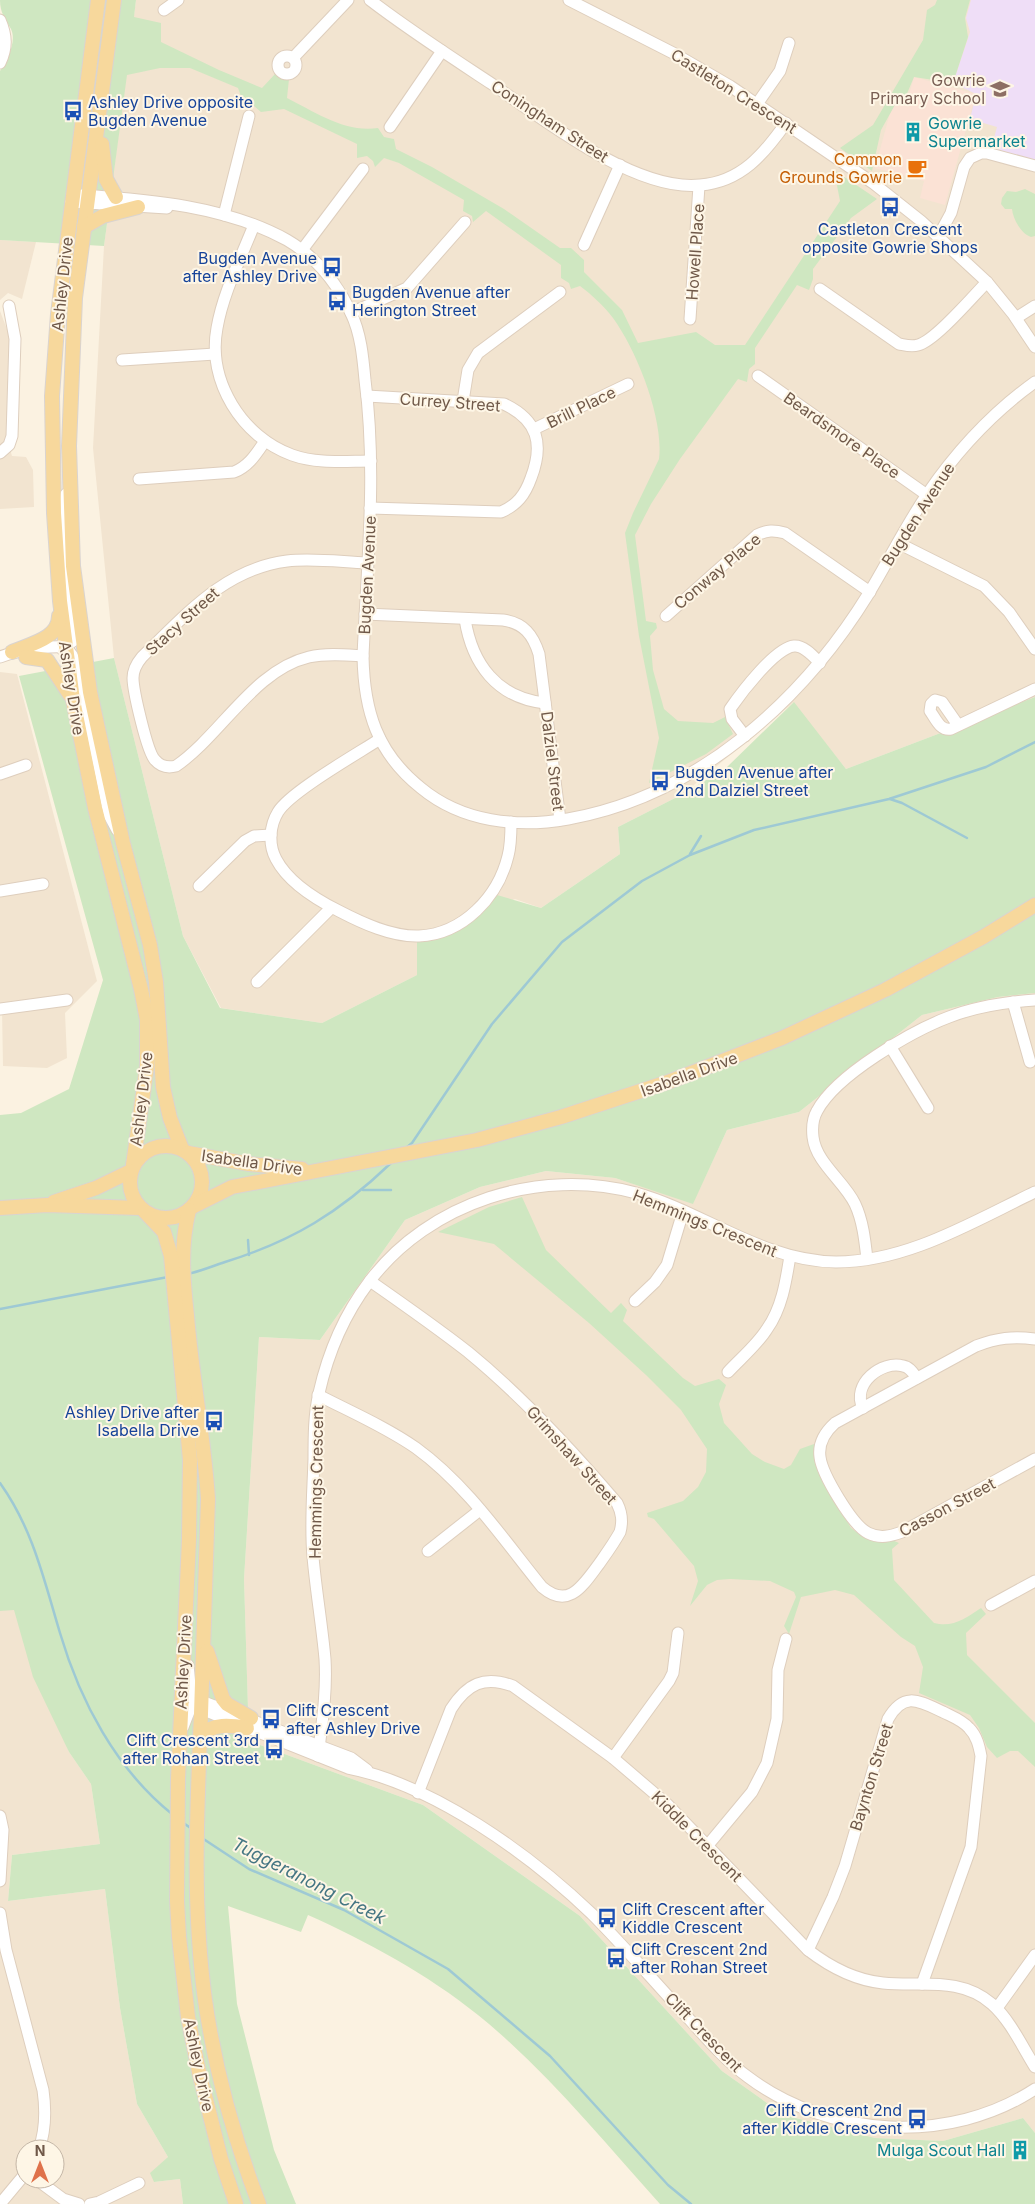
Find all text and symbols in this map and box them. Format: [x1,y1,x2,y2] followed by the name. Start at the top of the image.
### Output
[667,44,801,138] street label: Castleton Crescent
[870,70,985,108] place label: Gowrie Primary School
[488,76,612,166] street label: Coningham Street
[989,78,1011,100] school or university icon: Gowrie Primary School
[88,92,253,130] place label: Ashley Drive opposite Bugden Avenue
[62,100,84,122] bus stop icon: Ashley Drive opposite Bugden Avenue
[928,113,1025,151] place label: Gowrie Supermarket
[902,121,924,143] building icon: Gowrie Supermarket
[779,149,902,187] place label: Common Grounds Gowrie
[906,157,928,179] cafe icon: Common Grounds Gowrie
[879,196,901,218] bus stop icon: Castleton Crescent opposite Gowrie Shops
[682,203,708,301] street label: Howell Place
[802,219,978,257] place label: Castleton Crescent opposite Gowrie Shops
[47,236,77,332] street label: Ashley Drive
[183,248,317,286] place label: Bugden Avenue after Ashley Drive
[321,256,343,278] bus stop icon: Bugden Avenue after Ashley Drive
[352,282,510,320] place label: Bugden Avenue after Herington Street
[326,290,348,312] bus stop icon: Bugden Avenue after Herington Street
[543,382,619,432] street label: Brill Place
[780,387,904,483] street label: Beardsmore Place
[399,389,501,415] street label: Currey Street
[877,459,959,569] street label: Bugden Avenue
[354,515,380,635] street label: Bugden Avenue
[669,529,765,613] street label: Conway Place
[141,583,223,659] street label: Stacy Street
[55,640,89,736] street label: Ashley Drive
[537,710,569,812] street label: Dalziel Street
[675,762,833,800] place label: Bugden Avenue after 2nd Dalziel Street
[649,770,671,792] bus stop icon: Bugden Avenue after 2nd Dalziel Street
[638,1047,740,1101] street label: Isabella Drive
[125,1051,157,1147] street label: Ashley Drive
[200,1145,304,1179] street label: Isabella Drive
[630,1185,780,1261] street label: Hemmings Crescent
[65,1402,199,1440] place label: Ashley Drive after Isabella Drive
[523,1402,621,1508] street label: Grimshaw Street
[305,1405,327,1559] street label: Hemmings Crescent
[203,1410,225,1432] bus stop icon: Ashley Drive after Isabella Drive
[895,1473,999,1541] street label: Casson Street
[171,1614,195,1710] street label: Ashley Drive
[286,1700,420,1738] place label: Clift Crescent after Ashley Drive
[260,1708,282,1730] bus stop icon: Clift Crescent after Ashley Drive
[845,1721,897,1833] street label: Baynton Street
[123,1730,259,1768] place label: Clift Crescent 3rd after Rohan Street
[263,1738,285,1760] bus stop icon: Clift Crescent 3rd after Rohan Street
[647,1786,747,1886] street label: Kiddle Crescent
[229,1833,390,1929] water label: Tuggeranong Creek
[622,1899,764,1937] place label: Clift Crescent after Kiddle Crescent
[596,1907,618,1929] bus stop icon: Clift Crescent after Kiddle Crescent
[631,1939,768,1977] place label: Clift Crescent 2nd after Rohan Street
[605,1947,627,1969] bus stop icon: Clift Crescent 2nd after Rohan Street
[661,1988,747,2076] street label: Clift Crescent
[179,2016,219,2114] street label: Ashley Drive
[742,2100,902,2138] place label: Clift Crescent 2nd after Kiddle Crescent
[906,2108,928,2130] bus stop icon: Clift Crescent 2nd after Kiddle Crescent
[15,2139,65,2189] north arrow
[1009,2139,1031,2161] building icon: Mulga Scout Hall
[877,2140,1005,2160] place label: Mulga Scout Hall
[35,2142,45,2159] text: N

